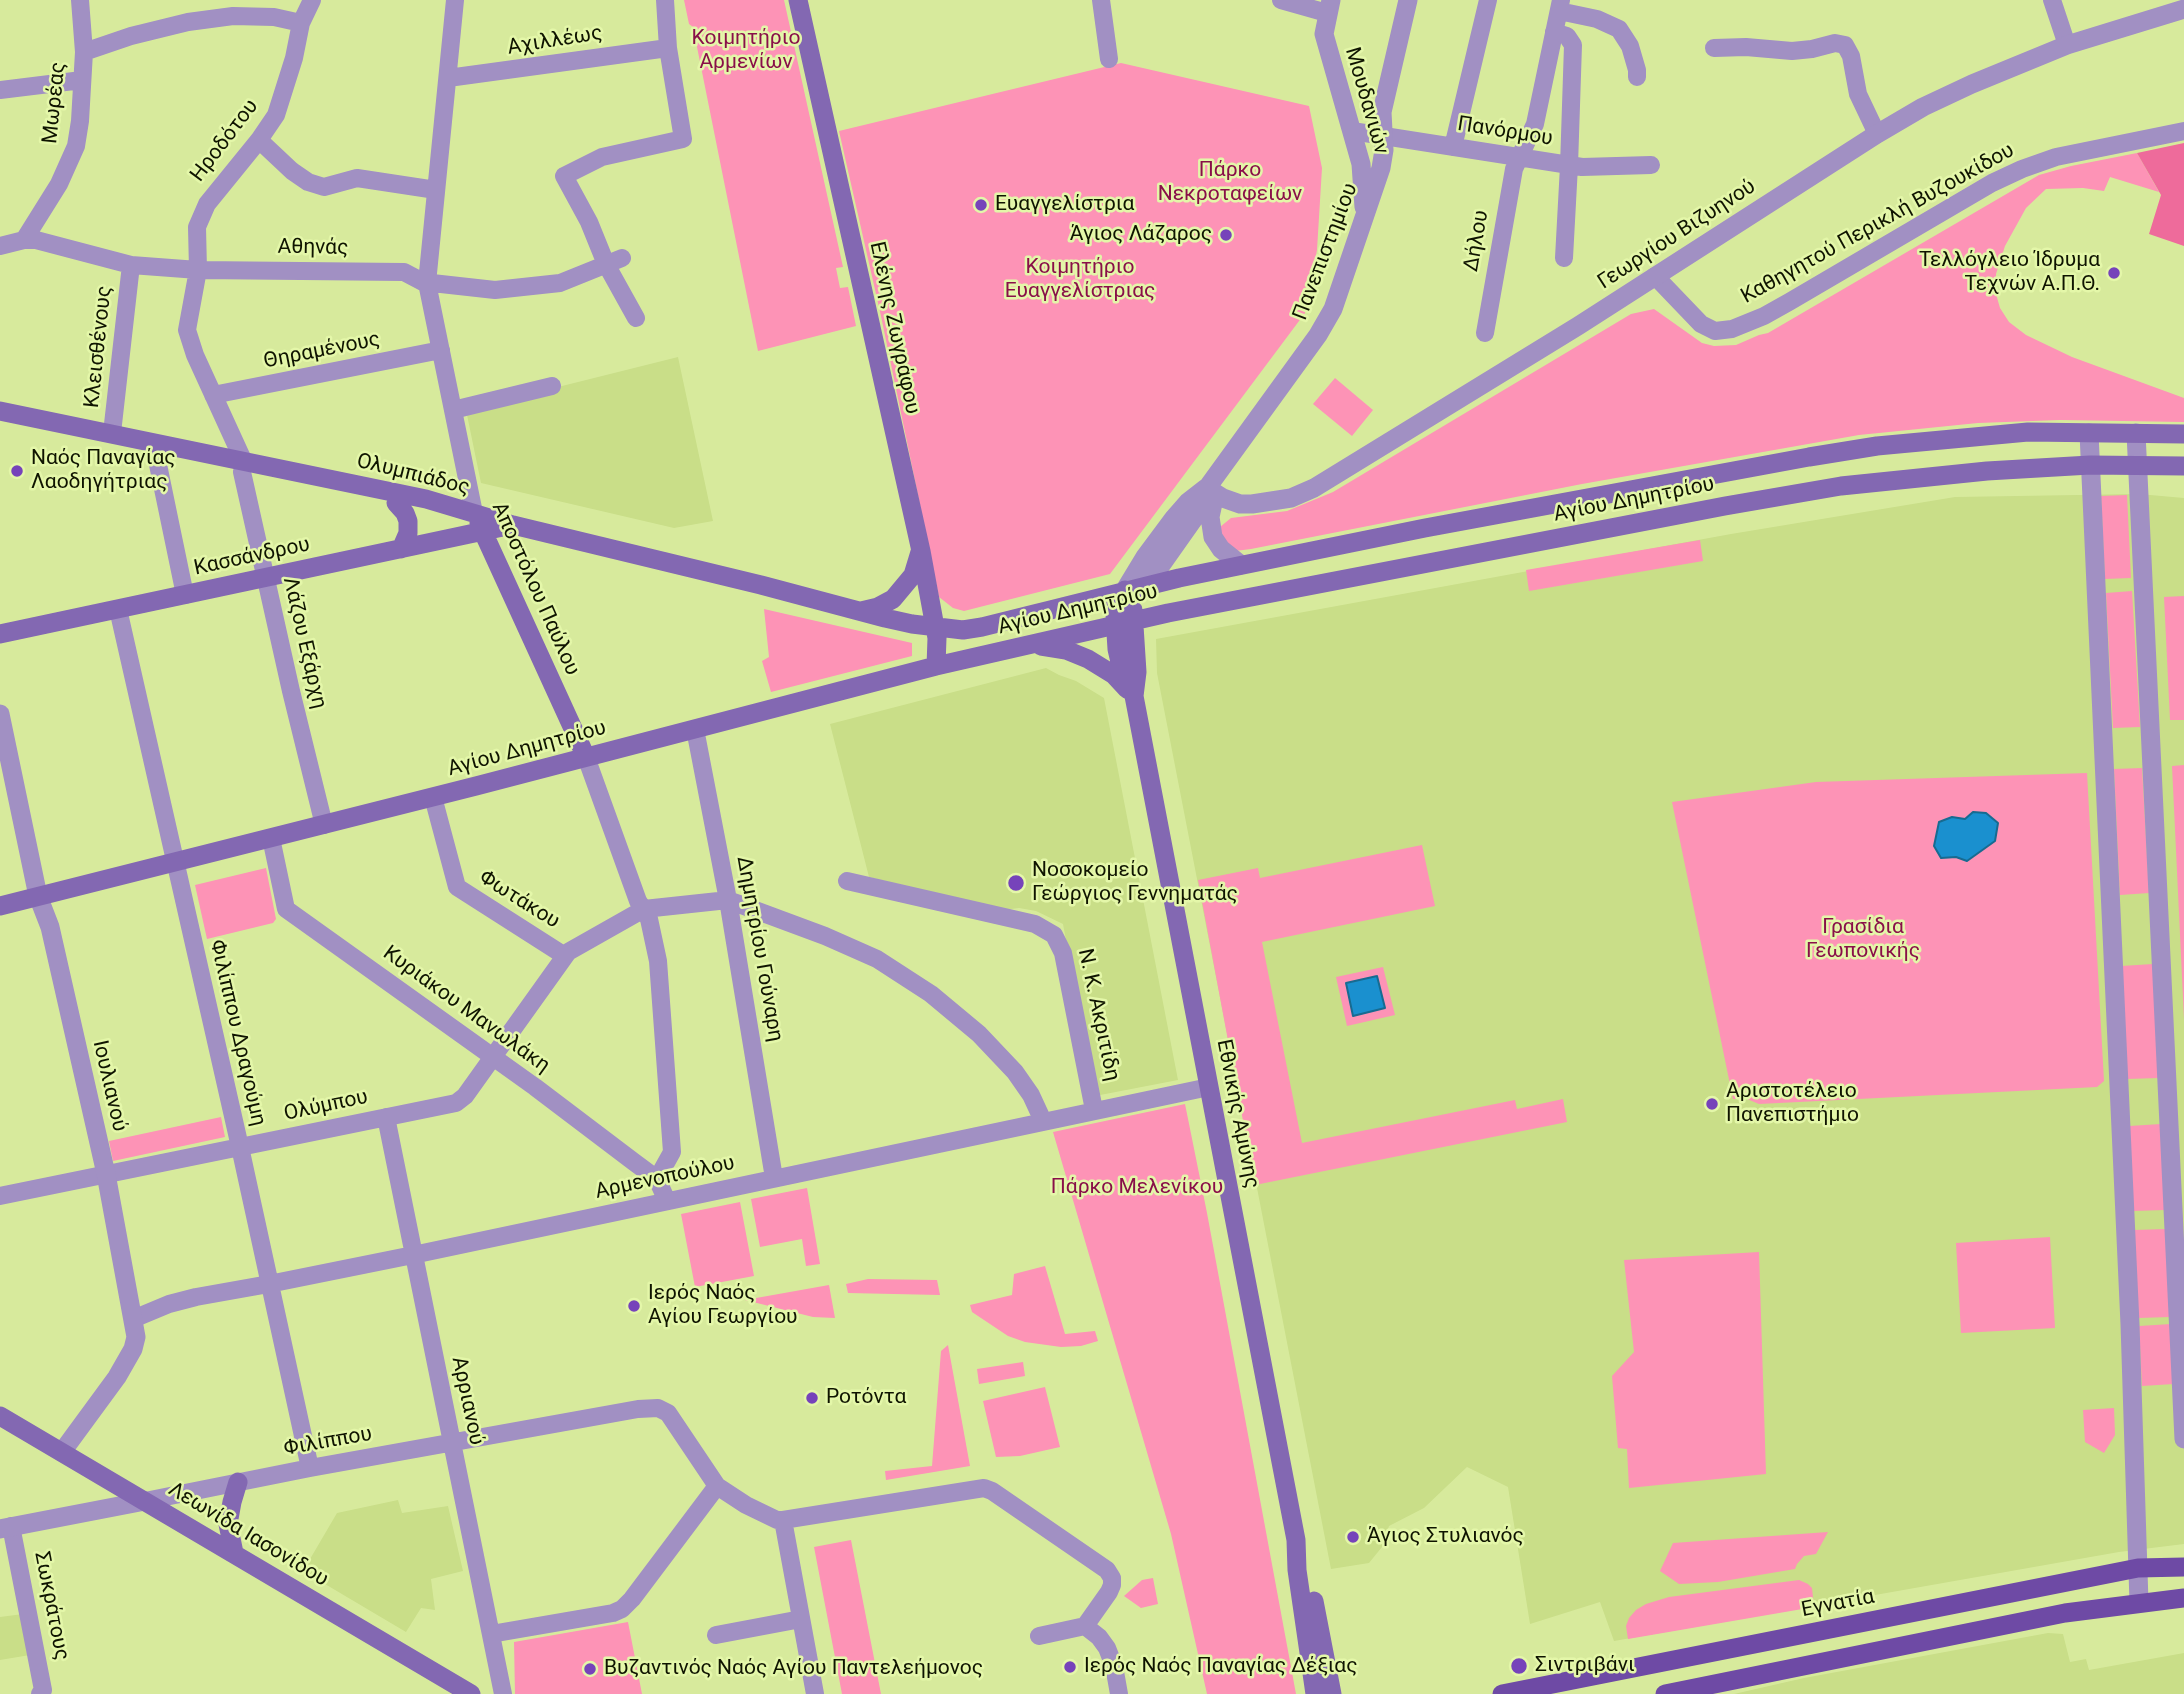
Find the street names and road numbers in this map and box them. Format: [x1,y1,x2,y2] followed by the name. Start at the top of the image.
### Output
[506,21,604,61] street label: Αχιλλέως
[1339,45,1393,157] street label: Μουδανιών
[38,61,72,145] street label: Μωρέας
[186,95,264,187] street label: Ηροδότου
[1456,112,1554,152] street label: Πανόρμου
[1737,138,2019,310] street label: Καθηγητού Περικλή Βυζουκίδου
[1593,175,1761,295] street label: Γεωργίου Βιζυηνού
[1288,180,1364,324] street label: Πανεπιστημίου
[1459,208,1495,274] street label: Δήλου
[277,235,349,261] street label: Αθηνάς
[863,240,925,416] street label: Ελένης Ζωγράφου
[80,285,118,409] street label: Κλεισθένους
[262,327,382,375] street label: Θηραμένους
[354,449,472,501] street label: Ολυμπιάδος
[1552,472,1716,528] street label: Αγίου Δημητρίου
[486,499,584,679] street label: Αποστόλου Παύλου
[192,532,312,582] street label: Κασσάνδρου
[277,575,331,711] street label: Λάζου Εξάρχη
[996,579,1160,641] street label: Αγίου Δημητρίου
[445,716,609,782] street label: Αγίου Δημητρίου
[730,854,788,1044] street label: Δημητρίου Γούναρη
[474,865,564,935] street label: Φωτάκου
[203,937,271,1129] street label: Φιλίππου Δραγούμη
[378,941,554,1079] street label: Κυριάκου Μανωλάκη
[1072,946,1124,1084] street label: Ν. Κ. Ακριτίδη
[1210,1037,1264,1191] street label: Εθνικής Αμύνης
[86,1038,132,1134] street label: Ιουλιανού
[282,1085,370,1127] street label: Ολύμπου
[593,1151,737,1205] street label: Αρμενοπούλου
[445,1355,489,1447] street label: Αρριανού
[282,1422,374,1462] street label: Φιλίππου
[164,1477,332,1593] street label: Λεωνίδα Ιασονίδου
[28,1549,74,1663] street label: Σωκράτους
[1799,1585,1877,1623] street label: Εγνατία

